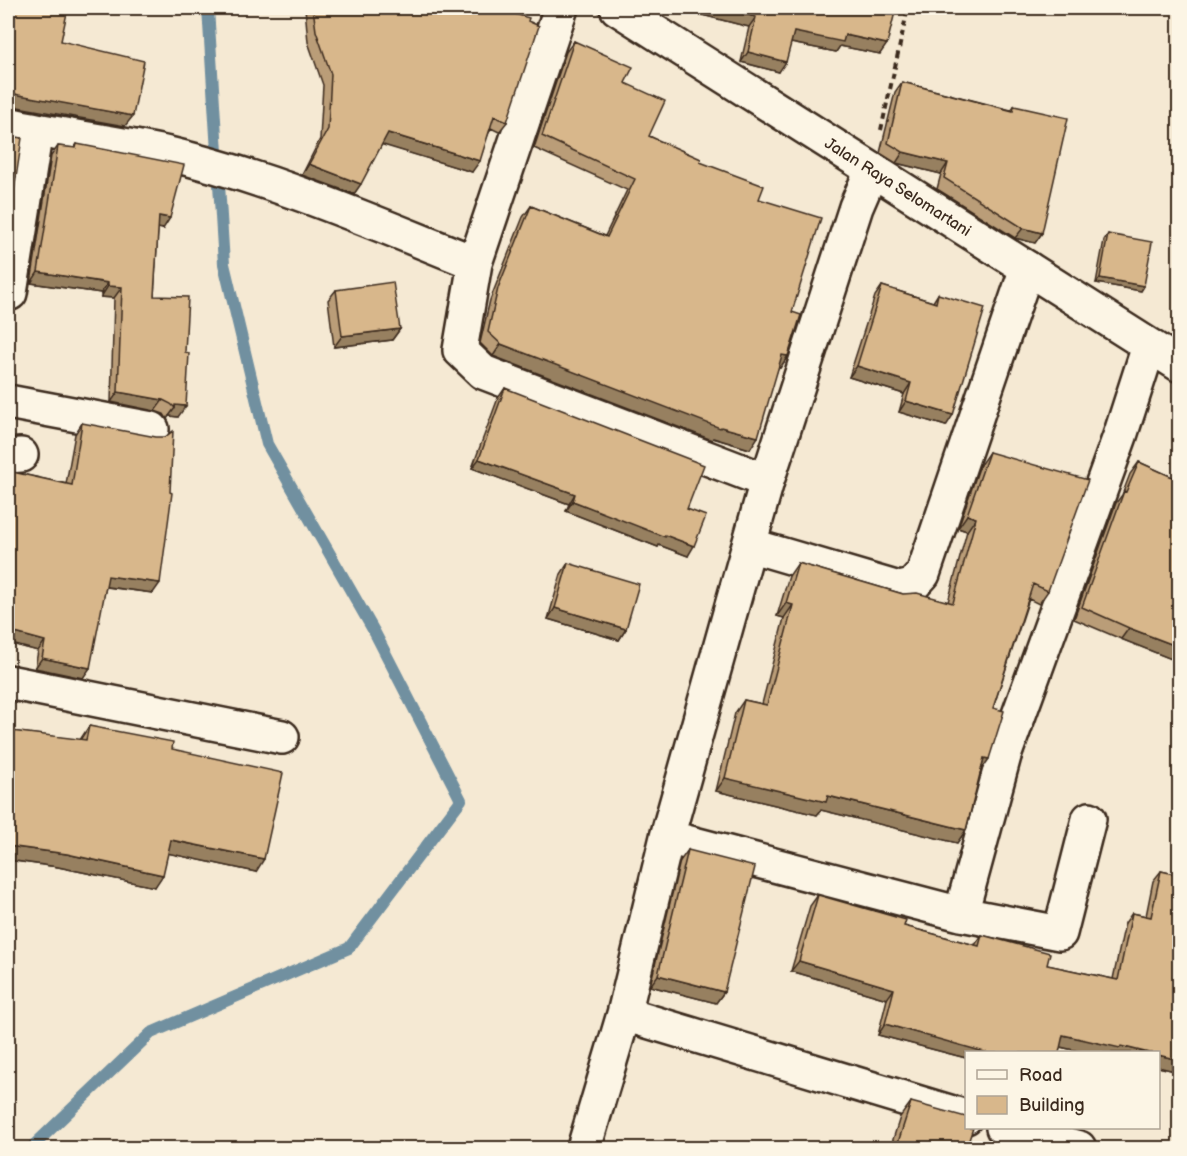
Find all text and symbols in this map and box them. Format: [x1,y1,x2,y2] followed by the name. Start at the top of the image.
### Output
[821,134,974,241] street label: Jalan Raya Selomartani
[965,1051,1160,1129] legend
[1019,1065,1063,1086] text: Road
[1019,1095,1085,1116] text: Building

